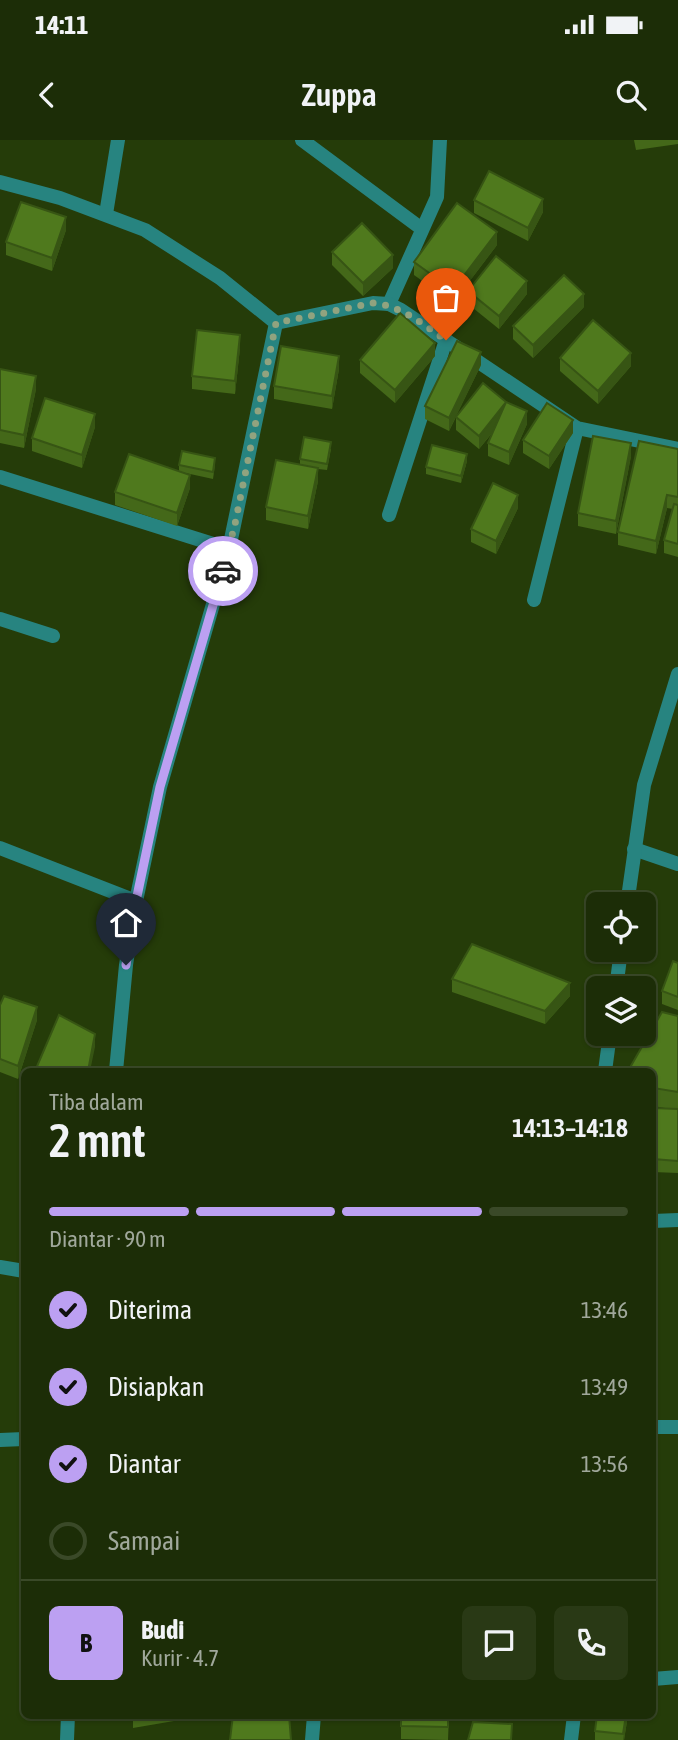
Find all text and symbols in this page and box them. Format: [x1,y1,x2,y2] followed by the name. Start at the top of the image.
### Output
[35,10,89,40] text: 14:11
[28,76,66,114] icon: back
[301,76,377,113] text: Zuppa
[612,76,650,114] icon: search
[416,268,476,340] pin
[427,279,465,317] icon: bag
[188,536,258,606] courier
[204,552,242,590] icon: car
[586,892,656,1046] map controls
[586,892,656,962] button: locate
[96,893,156,965] pin
[107,904,145,942] icon: home
[586,976,656,1046] button: layers
[49,1089,144,1115] text: Tiba dalam
[512,1113,628,1143] text: 14:13–14:18
[49,1114,146,1167] text: 2 mnt
[49,1226,166,1252] text: Diantar · 90 m
[49,1291,87,1329] icon: check
[108,1295,192,1325] text: Diterima
[581,1297,628,1323] text: 13:46
[49,1368,87,1406] icon: check
[108,1372,204,1402] text: Disiapkan
[581,1374,628,1400] text: 13:49
[49,1445,87,1483] icon: check
[108,1449,181,1479] text: Diantar
[581,1451,628,1477] text: 13:56
[108,1526,180,1556] text: Sampai
[462,1606,536,1680] button: chat
[554,1606,628,1680] button: phone
[141,1615,184,1645] text: Budi
[80,1628,92,1658] text: B
[141,1645,219,1671] text: Kurir · 4.7

